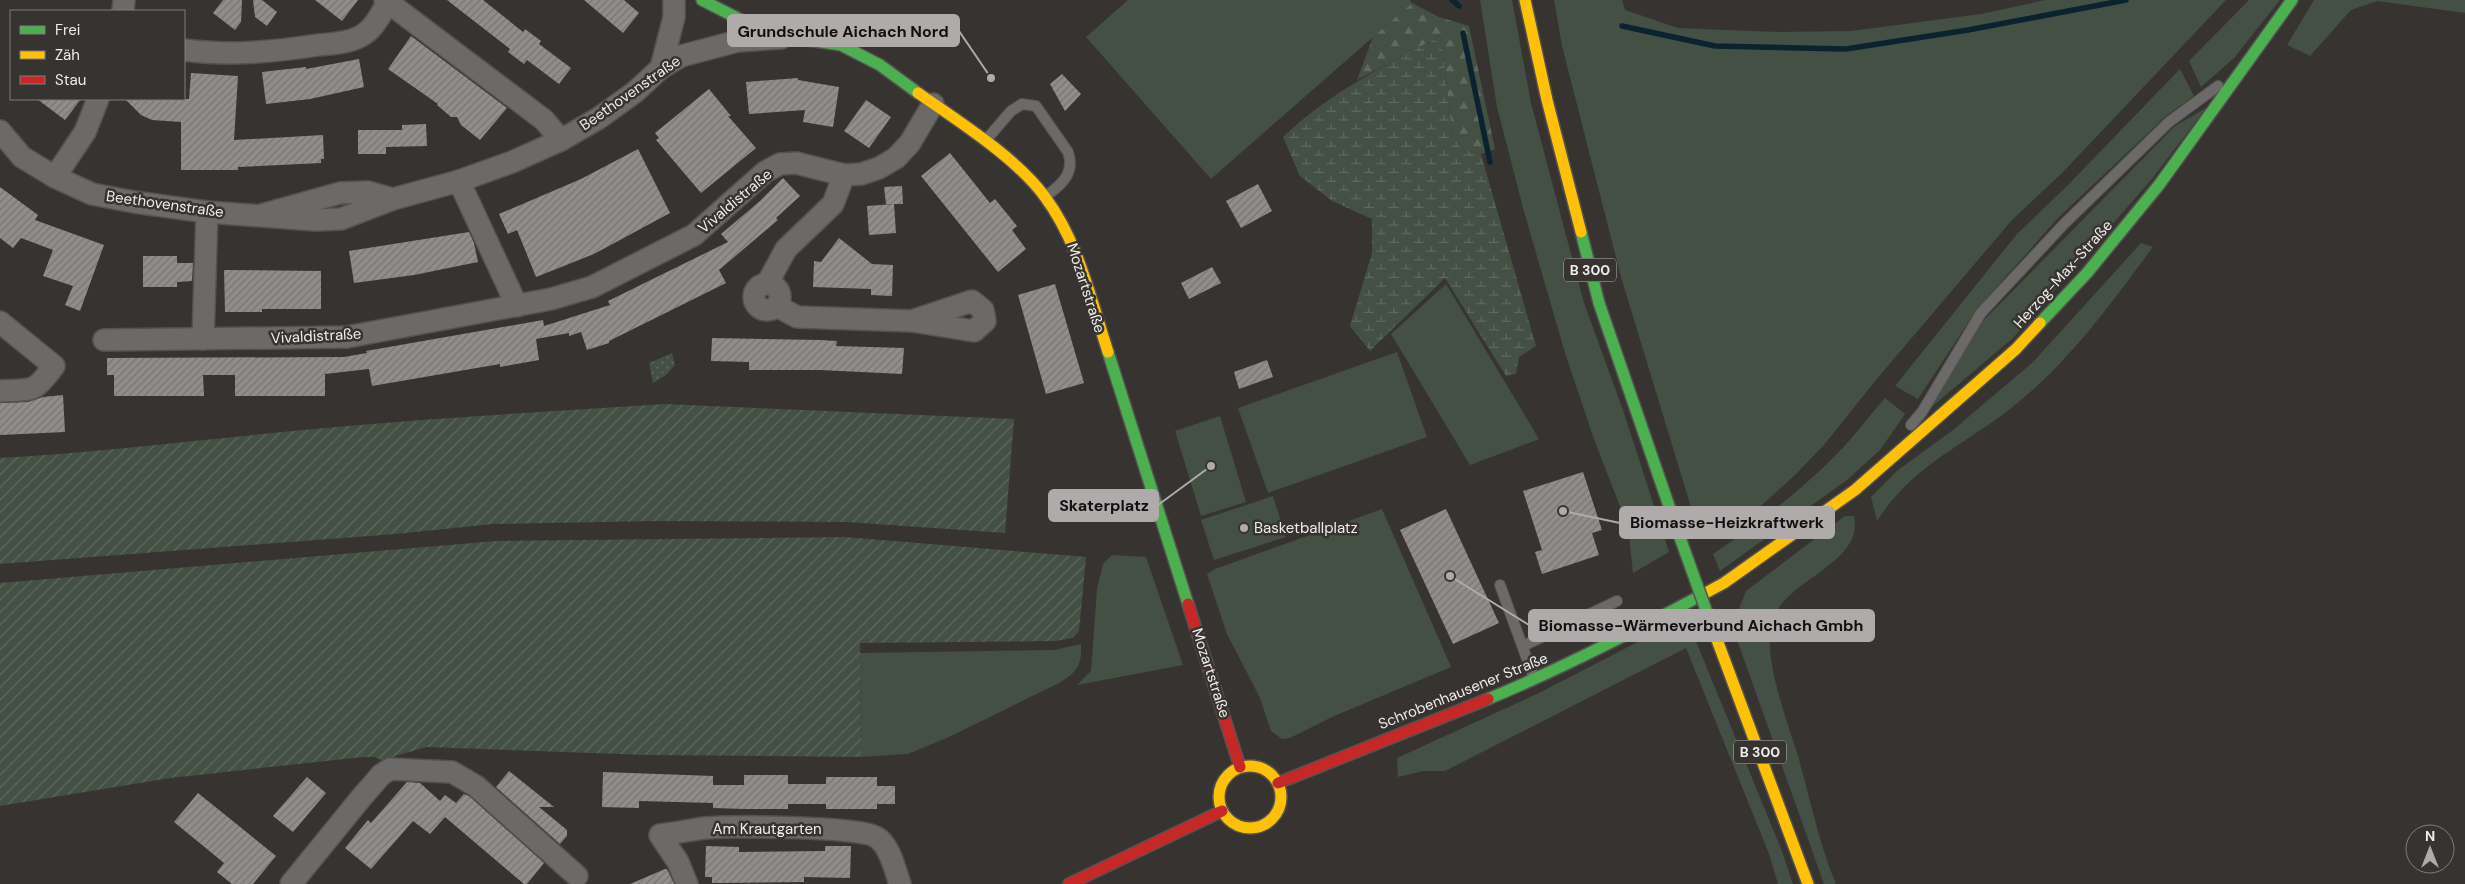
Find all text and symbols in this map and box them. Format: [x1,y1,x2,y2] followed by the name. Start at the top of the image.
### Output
[10,10,185,100] legend
[728,15,959,46] callout: Grundschule Aichach Nord
[55,20,80,40] text: Frei
[737,21,949,42] text: Grundschule Aichach Nord
[55,45,80,65] text: Zäh
[576,51,684,135] street label: Beethovenstraße
[55,70,86,90] text: Stau
[694,164,776,238] street label: Vivaldistraße
[105,186,225,222] street label: Beethovenstraße
[2009,216,2117,332] street label: Herzog-Max-Straße
[1062,241,1110,335] street label: Mozartstraße
[1564,258,1616,282] road number: B 300
[270,324,362,348] street label: Vivaldistraße
[1049,490,1158,521] callout: Skaterplatz
[1059,495,1149,516] text: Skaterplatz
[1620,507,1834,538] callout: Biomasse-Heizkraftwerk
[1630,512,1825,533] text: Biomasse-Heizkraftwerk
[1254,518,1358,538] place label: Basketballplatz
[1238,522,1250,534] marker: Basketballplatz
[1529,610,1874,641] callout: Biomasse-Wärmeverbund Aichach Gmbh
[1539,615,1863,636] text: Biomasse-Wärmeverbund Aichach Gmbh
[1187,626,1235,720] street label: Mozartstraße
[1375,648,1551,734] street label: Schrobenhausener Straße
[1734,740,1786,764] road number: B 300
[712,819,822,839] street label: Am Krautgarten
[2405,824,2455,874] north arrow
[2425,827,2435,845] text: N

